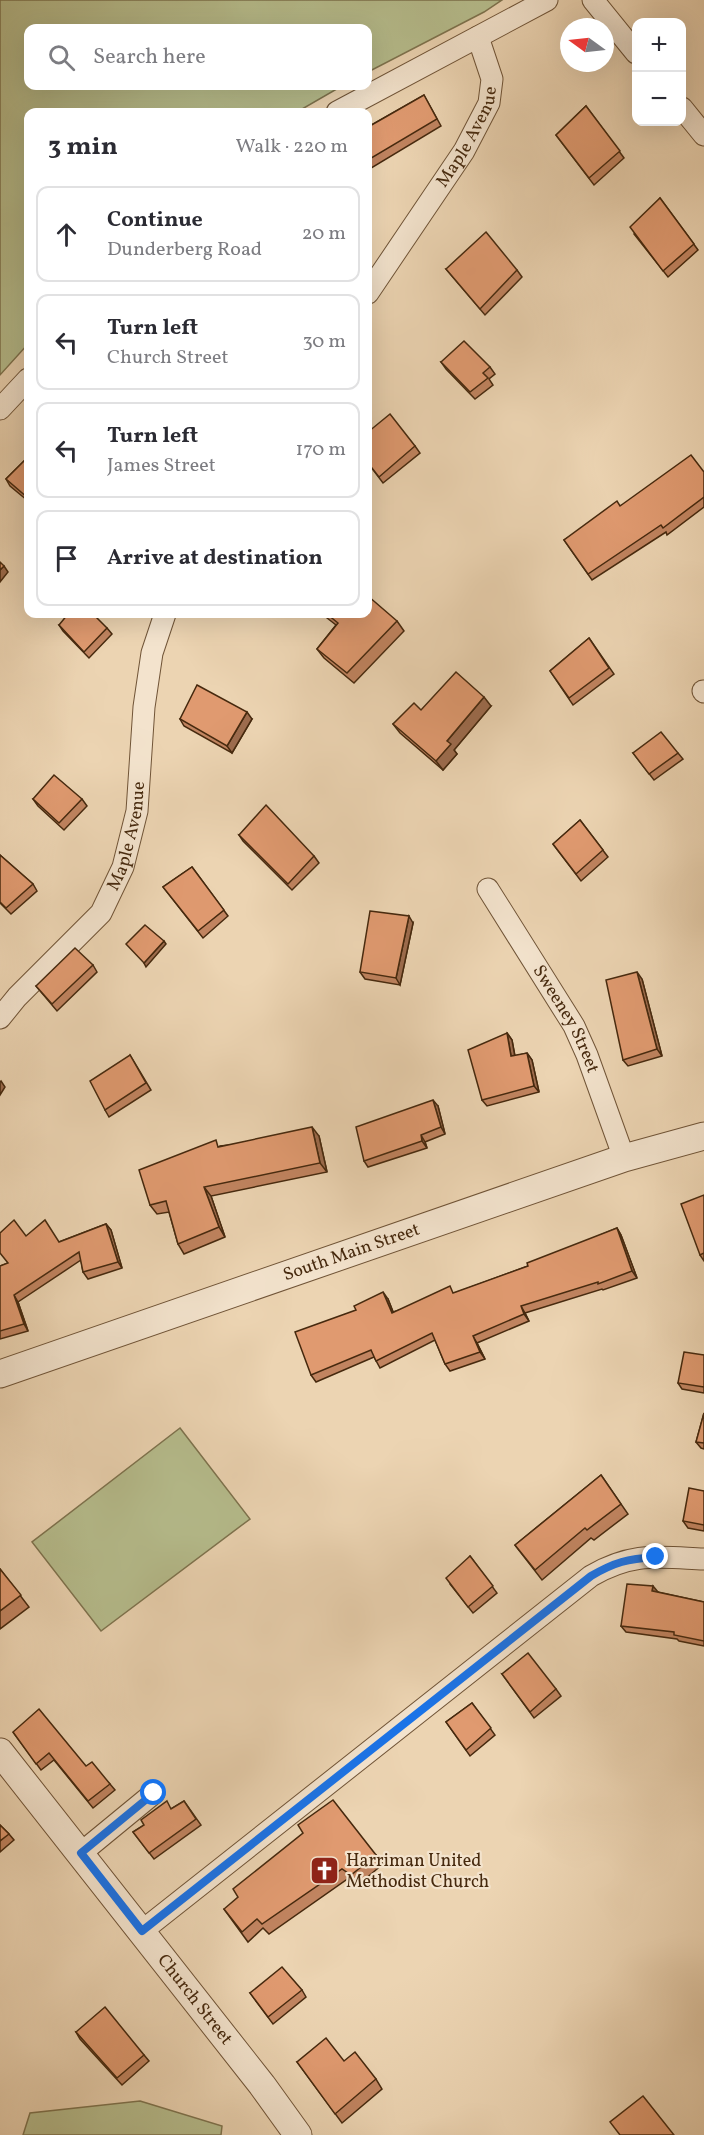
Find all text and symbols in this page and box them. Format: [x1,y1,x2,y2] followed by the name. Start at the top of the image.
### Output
[560,18,614,72] north arrow
[632,18,686,126] map controls
[632,18,686,72] button: +
[24,24,372,90] search box
[45,41,78,74] icon: search
[93,42,206,73] text: Search here
[632,72,686,126] button: −
[430,85,503,192] street label: Maple Avenue
[48,129,118,165] text: 3 min
[236,133,348,161] text: Walk · 220 m
[107,205,203,236] text: Continue
[50,218,83,251] icon: ahead
[302,220,346,248] text: 20 m
[107,236,262,264] text: Dunderberg Road
[107,313,198,344] text: Turn left
[50,326,83,359] icon: left
[302,328,346,356] text: 30 m
[107,344,228,372] text: Church Street
[107,421,198,452] text: Turn left
[50,434,83,467] icon: left
[296,436,346,464] text: 170 m
[107,452,216,480] text: James Street
[50,542,83,575] icon: arrive
[107,543,323,574] text: Arrive at destination
[101,781,151,895] street label: Maple Avenue
[526,960,605,1077] street label: Sweeney Street
[280,1217,423,1288] street label: South Main Street
[642,1543,668,1569] route end
[140,1779,166,1805] route start
[346,1849,490,1895] place label: Harriman United Methodist Church
[309,1855,341,1887] church icon: Harriman United Methodist Church
[151,1949,238,2050] street label: Church Street

